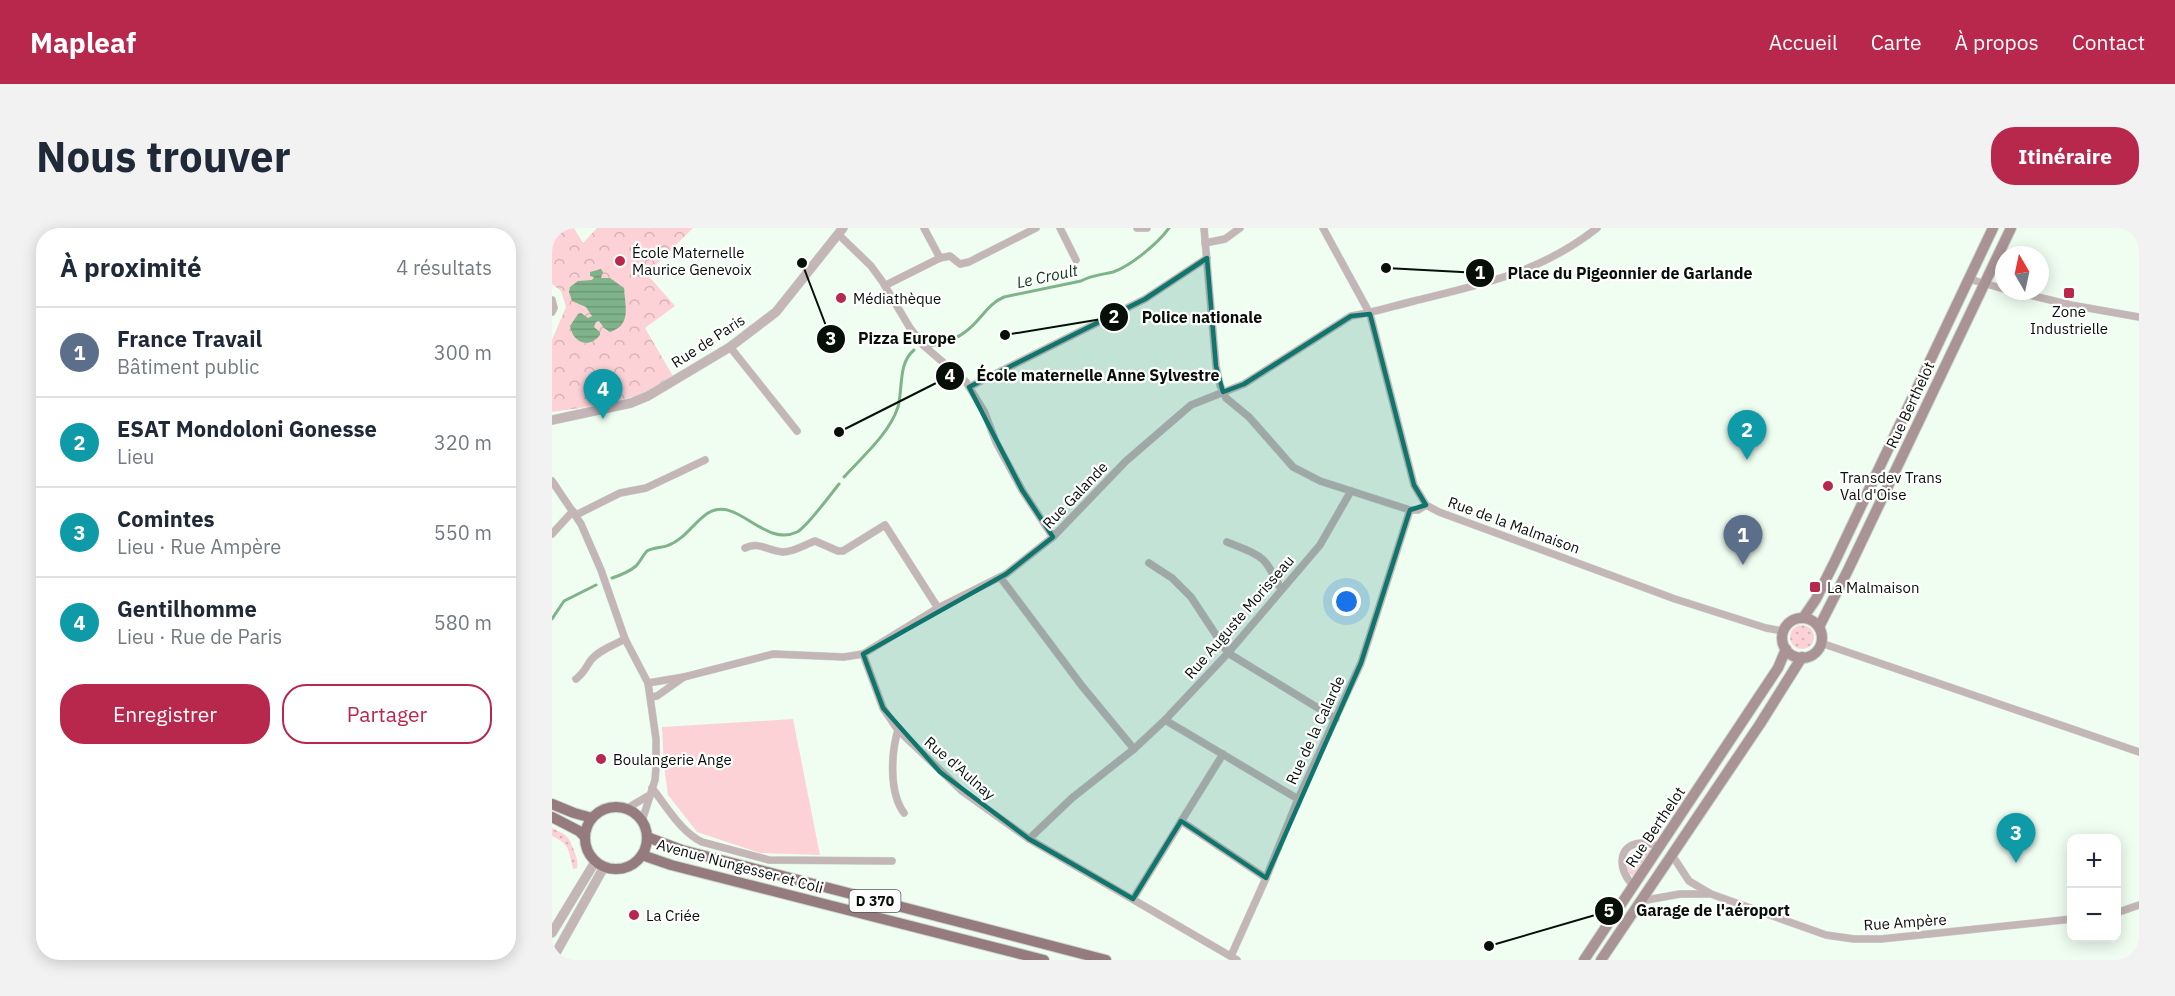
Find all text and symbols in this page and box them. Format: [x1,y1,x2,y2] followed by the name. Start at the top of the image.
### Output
[30,24,136,61] text: Mapleaf
[1769,28,1838,56] text: Accueil
[1871,28,1922,56] text: Carte
[1955,28,2039,56] text: À propos
[2072,28,2145,56] text: Contact
[1991,127,2139,185] button: Itinéraire
[36,129,291,184] text: Nous trouver
[632,243,752,279] place label: École Maternelle Maurice Genevoix
[1995,246,2049,300] north arrow
[60,250,202,284] text: À proximité
[396,254,492,281] text: 4 résultats
[613,254,627,268] marker: École Maternelle Maurice Genevoix
[1465,256,1764,290] callout: Place du Pigeonnier de Garlande
[1015,260,1080,292] water label: Le Croult
[1475,261,1486,284] text: 1
[1508,263,1752,283] text: Place du Pigeonnier de Garlande
[2062,286,2076,300] marker: Zone Industrielle
[853,289,941,308] place label: Médiathèque
[834,291,848,305] marker: Médiathèque
[1099,300,1274,334] callout: Police nationale
[2030,302,2108,338] place label: Zone Industrielle
[1109,305,1119,328] text: 2
[1142,307,1262,327] text: Police nationale
[668,310,748,372] street label: Rue de Paris
[816,322,968,356] callout: Pizza Europe
[117,324,262,353] text: France Travail
[826,327,836,350] text: 3
[858,328,956,348] text: Pizza Europe
[74,339,86,366] text: 1
[434,339,492,366] text: 300 m
[117,353,259,380] text: Bâtiment public
[935,359,1232,393] callout: École maternelle Anne Sylvestre
[1882,359,1938,451] street label: Rue Berthelot
[945,364,956,387] text: 4
[976,364,1220,385] text: École maternelle Anne Sylvestre
[584,370,622,419] pin: 4
[1728,410,1766,460] pin: 2
[117,414,377,443] text: ESAT Mondoloni Gonesse
[74,429,86,456] text: 2
[434,429,492,456] text: 320 m
[117,443,154,470] text: Lieu
[1038,458,1112,532] street label: Rue Galande
[1840,468,1942,504] place label: Transdev Trans Val d'Oise
[1821,479,1835,493] marker: Transdev Trans Val d'Oise
[1445,492,1583,558] street label: Rue de la Malmaison
[117,504,215,533] text: Comintes
[1724,516,1762,565] pin: 1
[74,519,86,546] text: 3
[434,519,492,546] text: 550 m
[117,533,281,560] text: Lieu · Rue Ampère
[1180,551,1298,683] street label: Rue Auguste Morisseau
[1827,578,1919,597] place label: La Malmaison
[1808,580,1822,594] marker: La Malmaison
[1332,587,1361,616] your location
[117,594,257,623] text: Gentilhomme
[74,609,86,636] text: 4
[434,609,492,636] text: 580 m
[117,623,282,650] text: Lieu · Rue de Paris
[1282,673,1348,787] street label: Rue de la Calarde
[60,684,270,744] button: Enregistrer
[282,684,492,744] button: Partager
[921,732,1000,804] street label: Rue d'Aulnay
[613,750,732,769] place label: Boulangerie Ange
[594,752,608,766] marker: Boulangerie Ange
[1621,783,1689,871] street label: Rue Berthelot
[1996,814,2036,863] pin: 3
[2067,834,2121,942] map controls
[2067,834,2121,888] button: +
[655,835,825,897] street label: Avenue Nungesser et Coli
[2067,888,2121,942] button: −
[850,890,900,912] road number: D 370
[1594,894,1802,928] callout: Garage de l'aéroport
[1604,899,1615,922] text: 5
[1636,900,1790,920] text: Garage de l'aéroport
[646,906,700,925] place label: La Criée
[627,908,641,922] marker: La Criée
[1863,910,1947,934] street label: Rue Ampère

